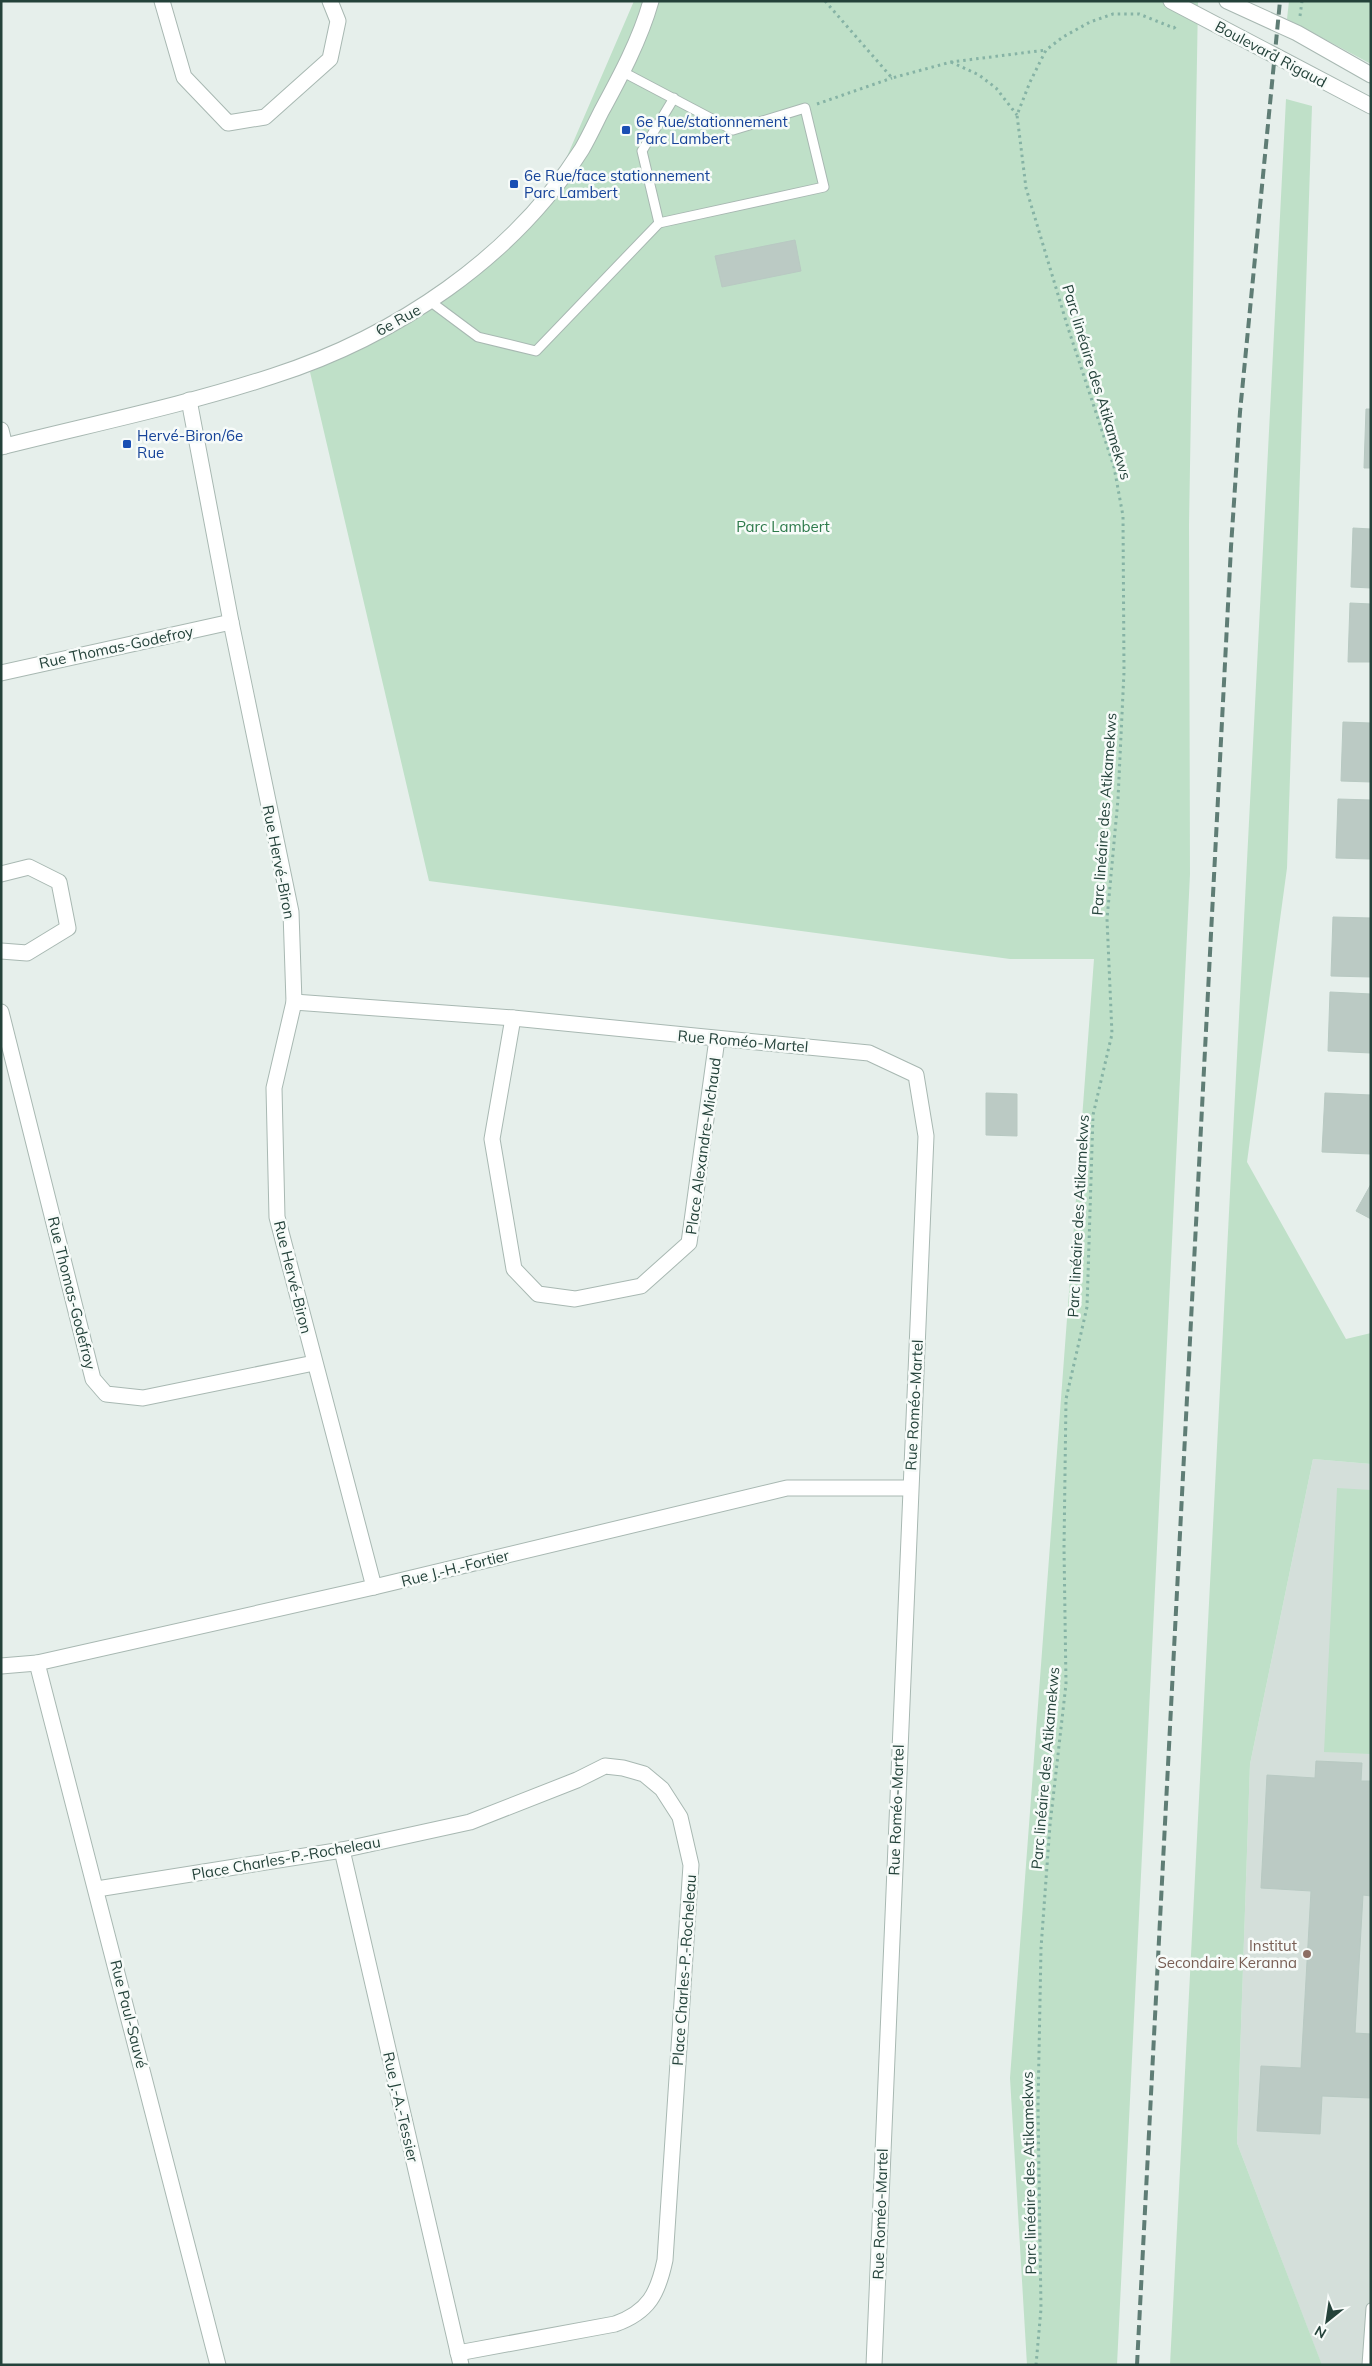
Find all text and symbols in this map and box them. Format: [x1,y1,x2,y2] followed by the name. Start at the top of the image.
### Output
[1212,17,1330,91] street label: Boulevard Rigaud
[636,112,788,148] place label: 6e Rue/stationnement Parc Lambert
[620,124,632,136] marker: 6e Rue/stationnement Parc Lambert
[524,166,710,202] place label: 6e Rue/face stationnement Parc Lambert
[508,178,520,190] marker: 6e Rue/face stationnement Parc Lambert
[1058,282,1136,482] street label: Parc linéaire des Atikamekws
[372,300,424,340] street label: 6e Rue
[137,426,243,462] place label: Hervé-Biron/6e Rue
[121,438,133,450] marker: Hervé-Biron/6e Rue
[736,517,830,536] park label: Parc Lambert
[37,621,195,673] street label: Rue Thomas-Godefroy
[1087,712,1121,916] street label: Parc linéaire des Atikamekws
[259,803,299,921] street label: Rue Hervé-Biron
[677,1026,809,1056] street label: Rue Roméo-Martel
[681,1056,725,1236] street label: Place Alexandre-Michaud
[1063,1114,1093,1318] street label: Parc linéaire des Atikamekws
[44,1214,100,1372] street label: Rue Thomas-Godefroy
[270,1219,316,1335] street label: Rue Hervé-Biron
[901,1339,927,1471] street label: Rue Roméo-Martel
[399,1545,512,1591] street label: Rue J.-H.-Fortier
[1027,1666,1063,1870] street label: Parc linéaire des Atikamekws
[884,1744,908,1876] street label: Rue Roméo-Martel
[190,1832,382,1884] street label: Place Charles-P.-Rocheleau
[668,1874,700,2066] street label: Place Charles-P.-Rocheleau
[1157,1936,1297,1972] place label: Institut Secondaire Keranna
[1301,1948,1313,1960] marker: Institut Secondaire Keranna
[106,1958,152,2070] street label: Rue Paul-Sauvé
[379,2050,423,2165] street label: Rue J.-A.-Tessier
[1018,2071,1040,2275] street label: Parc linéaire des Atikamekws
[868,2148,892,2280] street label: Rue Roméo-Martel
[1302,2296,1352,2346] north arrow
[1311,2322,1330,2343] text: N

